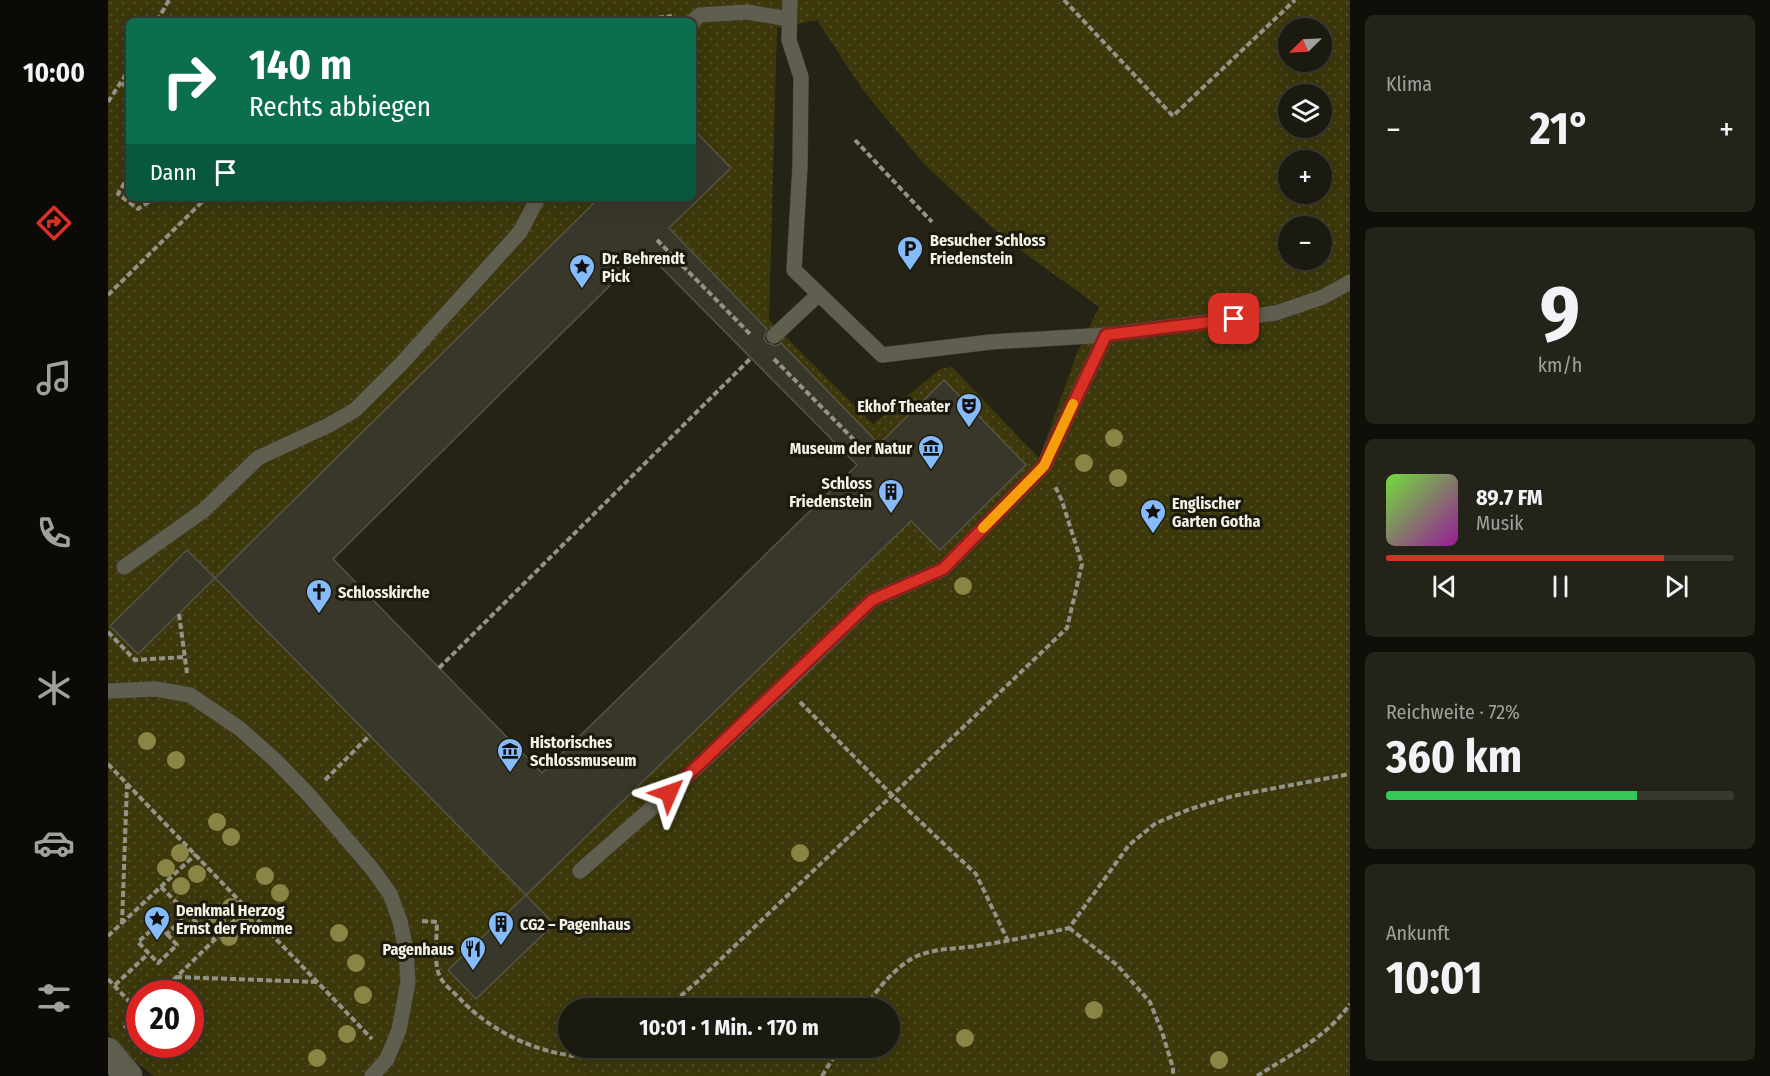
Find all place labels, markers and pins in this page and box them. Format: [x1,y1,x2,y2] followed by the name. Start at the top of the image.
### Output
[930,231,1045,268] place label: Besucher Schloss Friedenstein
[895,234,925,272] parking icon: Besucher Schloss Friedenstein
[602,249,685,286] place label: Dr. Behrendt Pick
[567,252,597,290] place icon: Dr. Behrendt Pick
[1208,293,1259,344] pin
[954,391,984,429] theatre icon: Ekhof Theater
[857,397,950,416] place label: Ekhof Theater
[916,433,946,471] museum icon: Museum der Natur
[790,439,912,458] place label: Museum der Natur
[789,474,872,511] place label: Schloss Friedenstein
[876,477,906,515] building icon: Schloss Friedenstein
[1172,494,1260,531] place label: Englischer Garten Gotha
[1138,497,1168,535] place icon: Englischer Garten Gotha
[304,577,334,615] church icon: Schlosskirche
[338,583,430,602] place label: Schlosskirche
[530,733,637,770] place label: Historisches Schlossmuseum
[495,736,525,774] museum icon: Historisches Schlossmuseum
[176,901,293,938] place label: Denkmal Herzog Ernst der Fromme
[142,904,172,942] place icon: Denkmal Herzog Ernst der Fromme
[486,909,516,947] building icon: CG2 – Pagenhaus
[520,915,631,934] place label: CG2 – Pagenhaus
[458,934,488,972] restaurant icon: Pagenhaus
[383,940,454,959] place label: Pagenhaus

